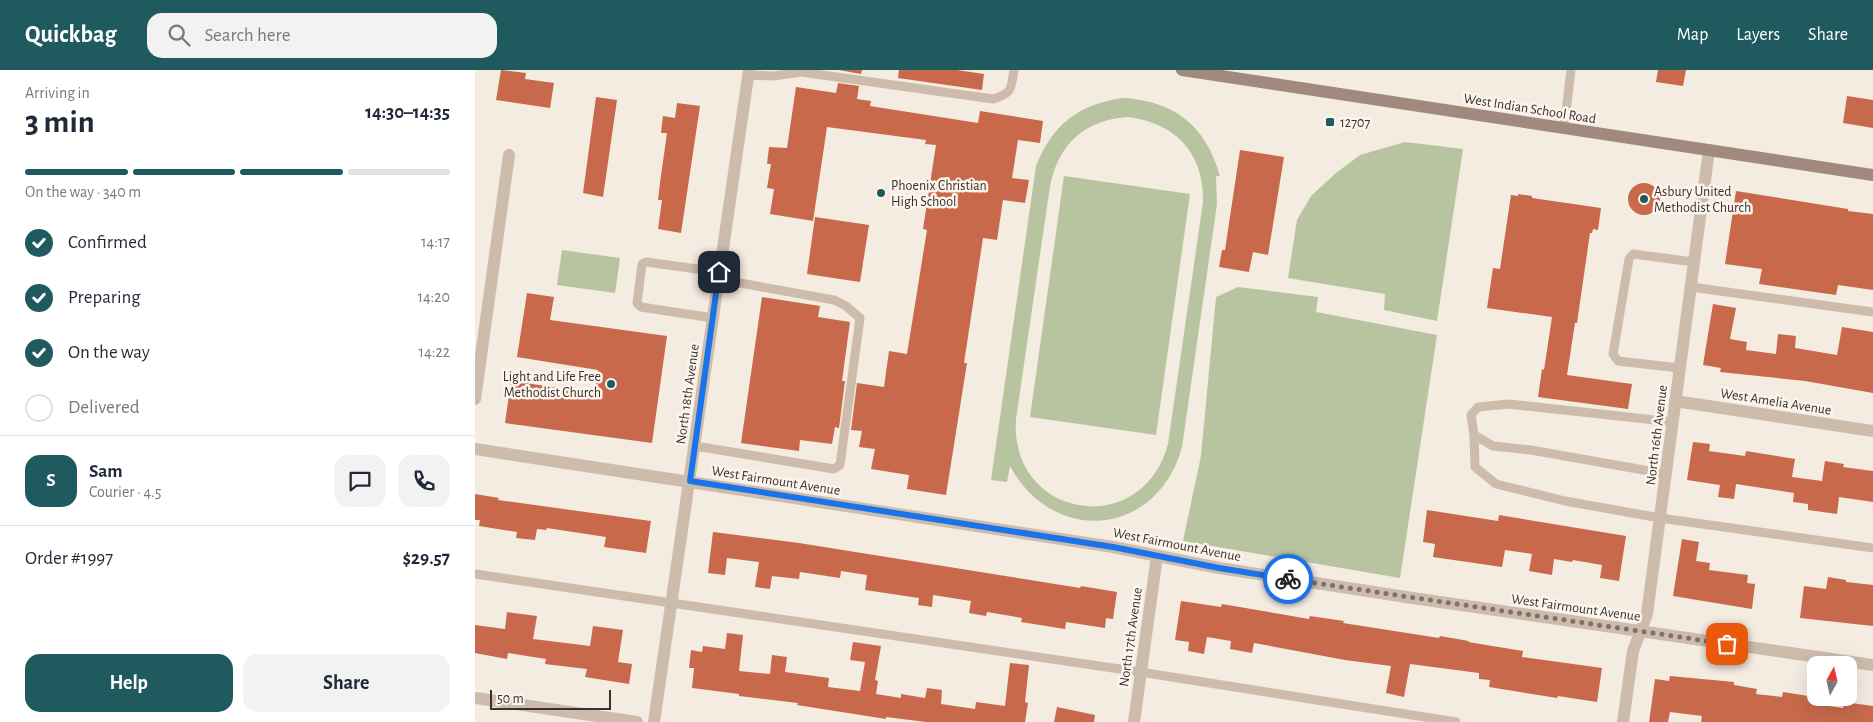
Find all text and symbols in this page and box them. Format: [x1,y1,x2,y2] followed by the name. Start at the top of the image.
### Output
[147,13,497,58] search box
[165,21,193,49] icon: search
[25,23,117,47] text: Quickbag
[205,26,290,45] text: Search here
[1677,26,1708,44] text: Map
[1736,26,1780,44] text: Layers
[1808,26,1848,44] text: Share
[25,85,90,101] text: Arriving in
[1463,92,1597,126] street label: West Indian School Road
[365,103,450,122] text: 14:30–14:35
[25,106,95,138] text: 3 min
[1324,116,1336,128] marker: 12707
[1340,116,1370,130] place label: 12707
[891,179,987,209] place label: Phoenix Christian High School
[25,184,141,200] text: On the way · 340 m
[1654,185,1751,215] place label: Asbury United Methodist Church
[875,187,887,199] marker: Phoenix Christian High School
[1638,193,1650,205] marker: Asbury United Methodist Church
[25,229,53,257] icon: check
[68,233,147,252] text: Confirmed
[421,234,450,250] text: 14:17
[698,251,740,293] pin
[705,258,733,286] icon: home
[25,284,53,312] icon: check
[68,288,141,307] text: Preparing
[417,289,450,305] text: 14:20
[25,339,53,367] icon: check
[68,343,150,362] text: On the way
[674,343,702,445] street label: North 18th Avenue
[419,344,450,360] text: 14:22
[503,370,601,400] place label: Light and Life Free Methodist Church
[605,378,617,390] marker: Light and Life Free Methodist Church
[1644,384,1670,486] street label: North 16th Avenue
[1719,386,1832,418] street label: West Amelia Avenue
[68,398,140,417] text: Delivered
[334,455,386,507] button: chat
[398,455,450,507] button: phone
[89,462,123,481] text: Sam
[710,464,841,498] street label: West Fairmount Avenue
[46,471,56,490] text: S
[89,484,161,500] text: Courier · 4.5
[1112,526,1242,564] street label: West Fairmount Avenue
[25,549,113,568] text: Order #1997
[403,549,450,568] text: $29.57
[1263,554,1313,604] courier
[1274,565,1302,593] icon: bike
[1117,587,1145,688] street label: North 17th Avenue
[1510,592,1641,624] street label: West Fairmount Avenue
[1706,623,1748,665] pin
[1713,630,1741,658] icon: bag
[25,654,233,712] button: Help
[243,654,450,712] button: Share
[1807,656,1857,706] north arrow
[1807,656,1857,706] map controls
[490,687,611,710] scale bar
[497,692,524,706] text: 50 m

